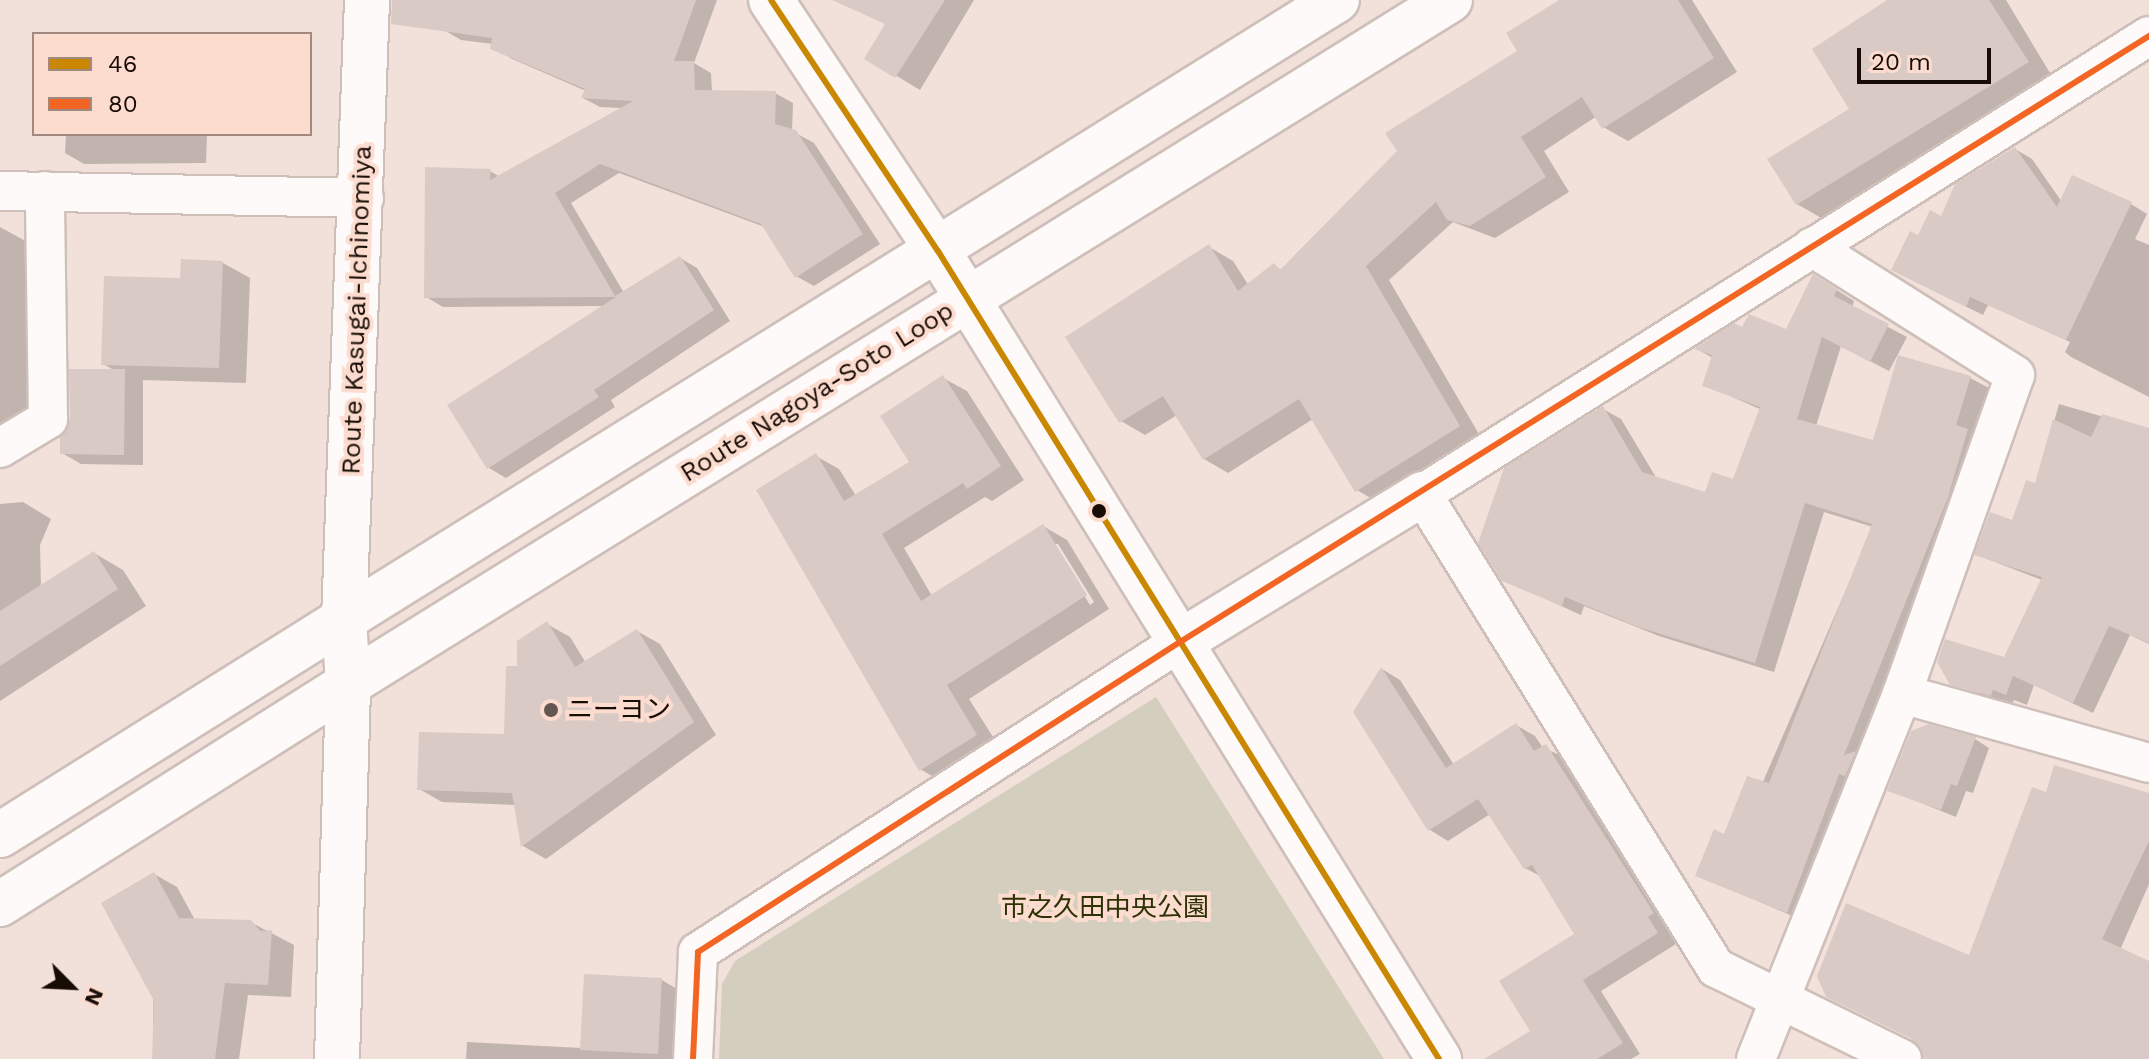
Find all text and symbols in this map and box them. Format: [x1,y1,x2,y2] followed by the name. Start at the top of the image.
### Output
[32,32,312,136] legend
[1861,32,1995,82] scale bar
[1871,48,1931,76] text: 20 m
[108,50,137,78] text: 46
[108,90,138,118] text: 80
[336,145,378,475] street label: Route Kasugai-Ichinomiya
[675,295,959,489] street label: Route Nagoya-Soto Loop
[1091,503,1107,519] unlabelled marker
[567,694,671,726] place label: ニーヨン
[542,701,560,719] marker: ニーヨン
[1001,892,1209,924] park label: 市之久田中央公園
[32,947,112,1027] north arrow
[80,984,109,1010] text: N

